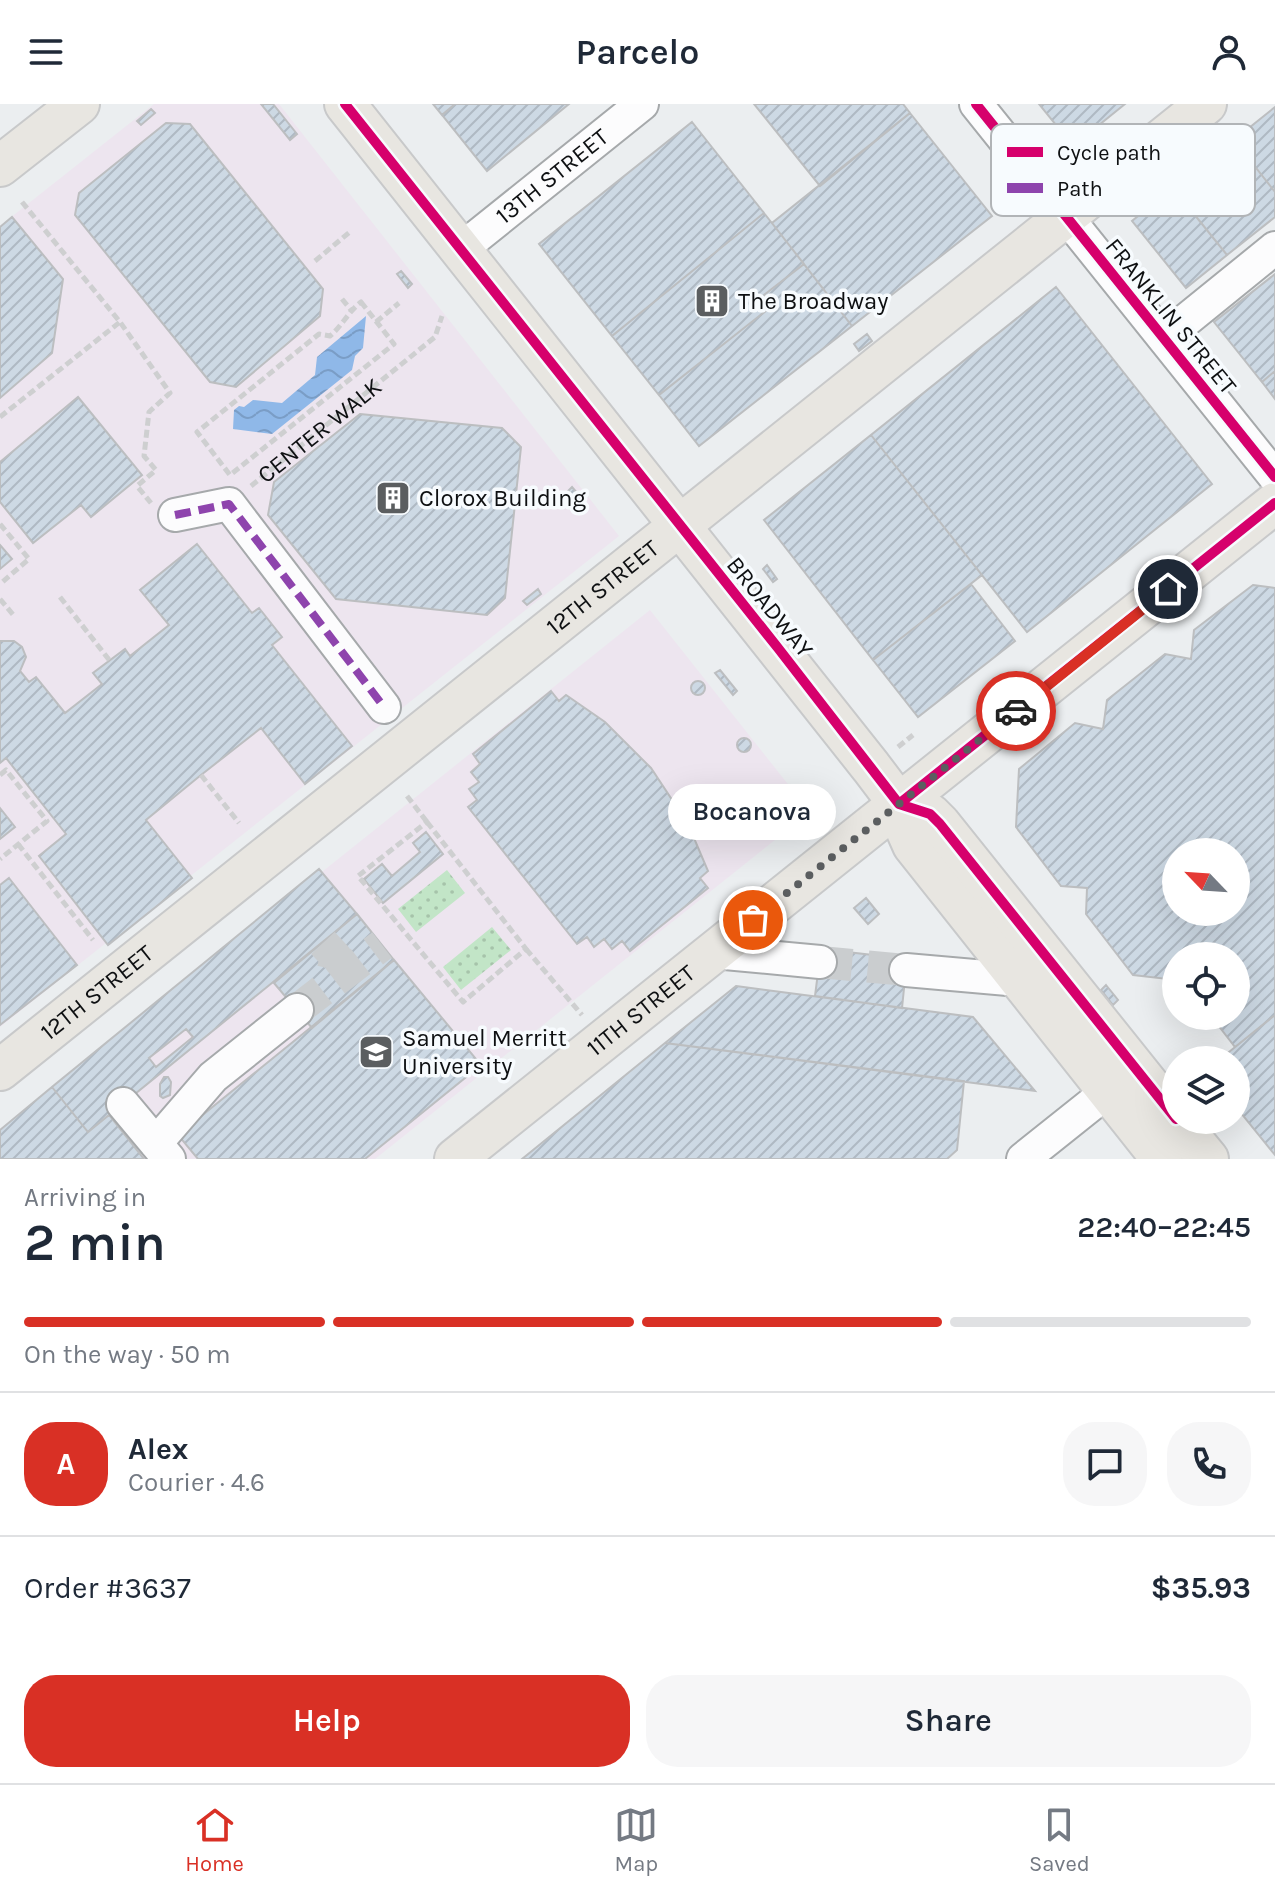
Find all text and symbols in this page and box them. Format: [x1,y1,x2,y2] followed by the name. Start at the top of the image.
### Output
[24,30,68,74] icon: menu
[1207,30,1251,74] icon: person
[576,31,699,73] text: Parcelo
[490,123,614,230] street label: 13TH STREET
[991,124,1255,216] legend
[1057,140,1161,166] text: Cycle path
[1057,176,1103,202] text: Path
[1100,232,1242,400] street label: FRANKLIN STREET
[693,282,731,320] building icon: The Broadway
[738,287,888,315] place label: The Broadway
[252,372,387,489] street label: CENTER WALK
[374,479,412,517] building icon: Clorox Building
[419,484,586,512] place label: Clorox Building
[541,534,664,641] street label: 12TH STREET
[721,551,819,663] street label: BROADWAY
[1134,555,1202,623] pin
[1146,567,1190,611] icon: home
[976,671,1056,751] courier
[994,689,1038,733] icon: car
[669,784,837,840] callout: Bocanova
[693,796,811,827] text: Bocanova
[1162,838,1250,926] north arrow
[1162,838,1250,1134] map controls
[719,886,787,954] pin
[731,898,775,942] icon: bag
[35,939,159,1046] street label: 12TH STREET
[1162,942,1250,1030] button: locate
[581,959,700,1062] street label: 11TH STREET
[402,1024,567,1080] place label: Samuel Merritt University
[357,1033,395,1071] school or university icon: Samuel Merritt University
[1162,1046,1250,1134] button: layers
[24,1182,146,1213] text: Arriving in
[1077,1209,1251,1245] text: 22:40–22:45
[24,1212,166,1273] text: 2 min
[24,1339,231,1370] text: On the way · 50 m
[1063,1422,1147,1506] button: chat
[1167,1422,1251,1506] button: phone
[128,1431,188,1467] text: Alex
[57,1446,75,1482] text: A
[128,1467,265,1498] text: Courier · 4.6
[24,1570,191,1606] text: Order #3637
[1151,1570,1251,1606] text: $35.93
[24,1675,630,1767] button: Help
[646,1675,1251,1767] button: Share
[185,1803,244,1877] tab: Home
[614,1803,658,1877] tab: Map
[1029,1803,1090,1877] tab: Saved

